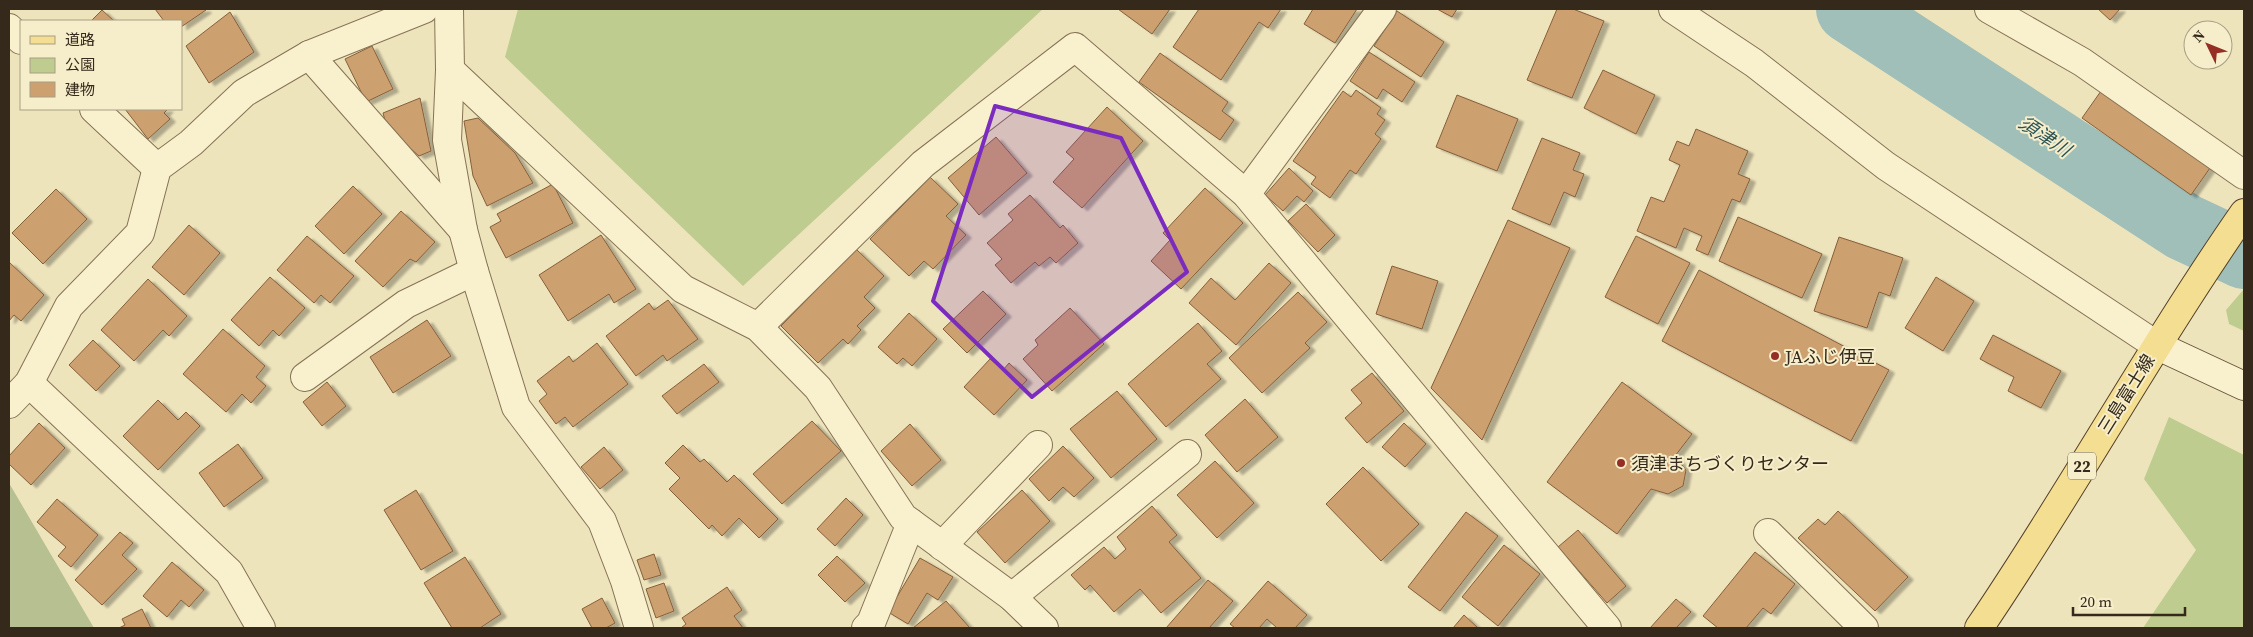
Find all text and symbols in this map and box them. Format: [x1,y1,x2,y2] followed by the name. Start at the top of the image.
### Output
[20,20,182,110] legend
[2183,20,2233,70] north arrow
[2188,26,2209,47] text: N
[65,29,95,50] text: 道路
[65,54,95,75] text: 公園
[65,79,95,100] text: 建物
[2014,110,2078,164] water label: 須津川
[1784,344,1875,369] place label: JAふじ伊豆
[2092,349,2160,439] street label: 三島富士線
[1769,350,1781,362] marker: JAふじ伊豆
[1631,451,1829,476] place label: 須津まちづくりセンター
[2068,452,2096,480] road number: 22
[1615,457,1627,469] marker: 須津まちづくりセンター
[2073,584,2186,616] scale bar
[2080,591,2112,612] text: 20 m

